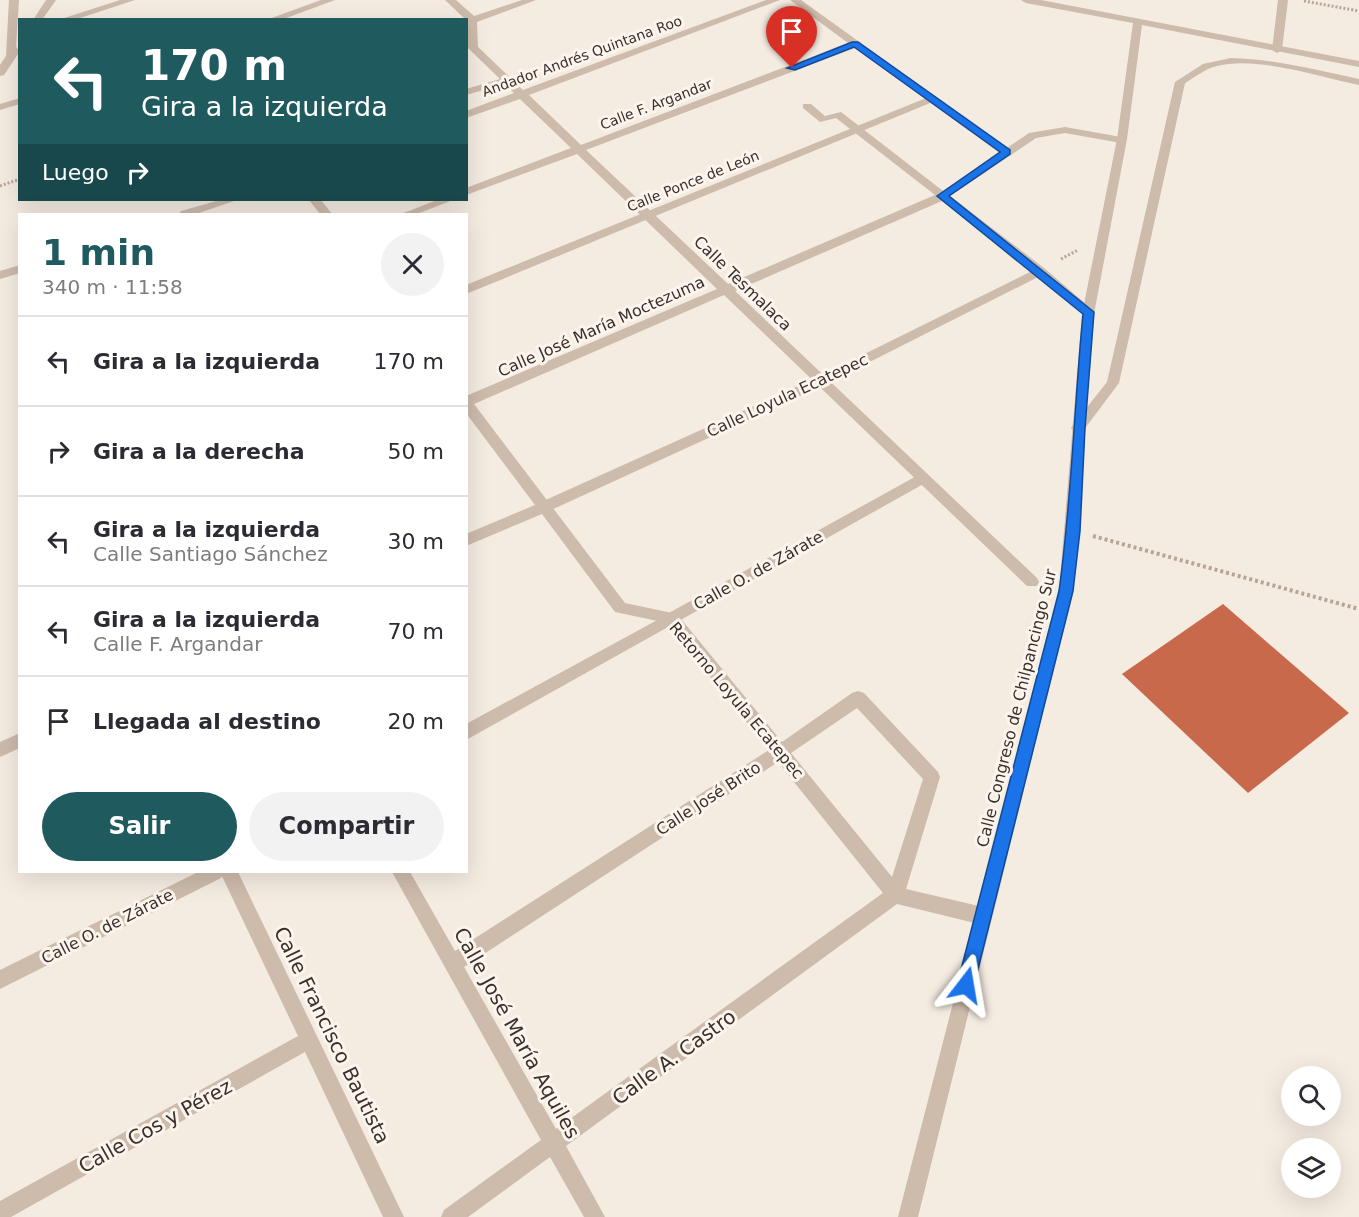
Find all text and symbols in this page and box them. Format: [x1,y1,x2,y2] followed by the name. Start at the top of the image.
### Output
[766,6,817,68] pin
[480,12,684,100] street label: Andador Andrés Quintana Roo
[775,15,808,48] icon: arrive
[141,41,287,90] text: 170 m
[42,42,120,120] icon: left
[598,75,714,133] street label: Calle F. Argandar
[141,91,388,122] text: Gira a la izquierda
[625,147,761,215] street label: Calle Ponce de León
[121,156,154,189] icon: right
[42,160,109,185] text: Luego
[42,232,155,273] text: 1 min
[690,232,795,335] street label: Calle Tesmalaca
[381,233,444,296] button: close
[495,272,708,381] street label: Calle José María Moctezuma
[42,275,183,299] text: 340 m · 11:58
[42,345,75,378] icon: left
[93,349,320,374] text: Gira a la izquierda
[374,349,444,374] text: 170 m
[704,350,871,441] street label: Calle Loyula Ecatepec
[42,435,75,468] icon: right
[93,439,305,464] text: Gira a la derecha
[388,439,444,464] text: 50 m
[93,517,320,542] text: Gira a la izquierda
[42,525,75,558] icon: left
[690,527,826,614] street label: Calle O. de Zárate
[388,529,444,554] text: 30 m
[93,542,328,566] text: Calle Santiago Sánchez
[973,567,1060,849] street label: Calle Congreso de Chilpancingo Sur
[93,607,320,632] text: Gira a la izquierda
[42,615,75,648] icon: left
[666,618,808,782] street label: Retorno Loyula Ecatepec
[388,619,444,644] text: 70 m
[93,632,262,656] text: Calle F. Argandar
[42,705,75,738] icon: arrive
[93,709,321,734] text: Llegada al destino
[388,709,444,734] text: 20 m
[653,758,764,839] street label: Calle José Brito
[42,792,237,861] button: Salir
[249,792,444,861] button: Compartir
[38,885,176,968] street label: Calle O. de Zárate
[269,923,395,1147] street label: Calle Francisco Bautista
[449,923,585,1143] street label: Calle José María Aquiles
[934,953,998,1017] position arrow
[608,1004,740,1110] street label: Calle A. Castro
[1281,1066,1341,1198] map controls
[1281,1066,1341,1126] button: search
[74,1074,236,1178] street label: Calle Cos y Pérez
[1281,1138,1341,1198] button: layers

